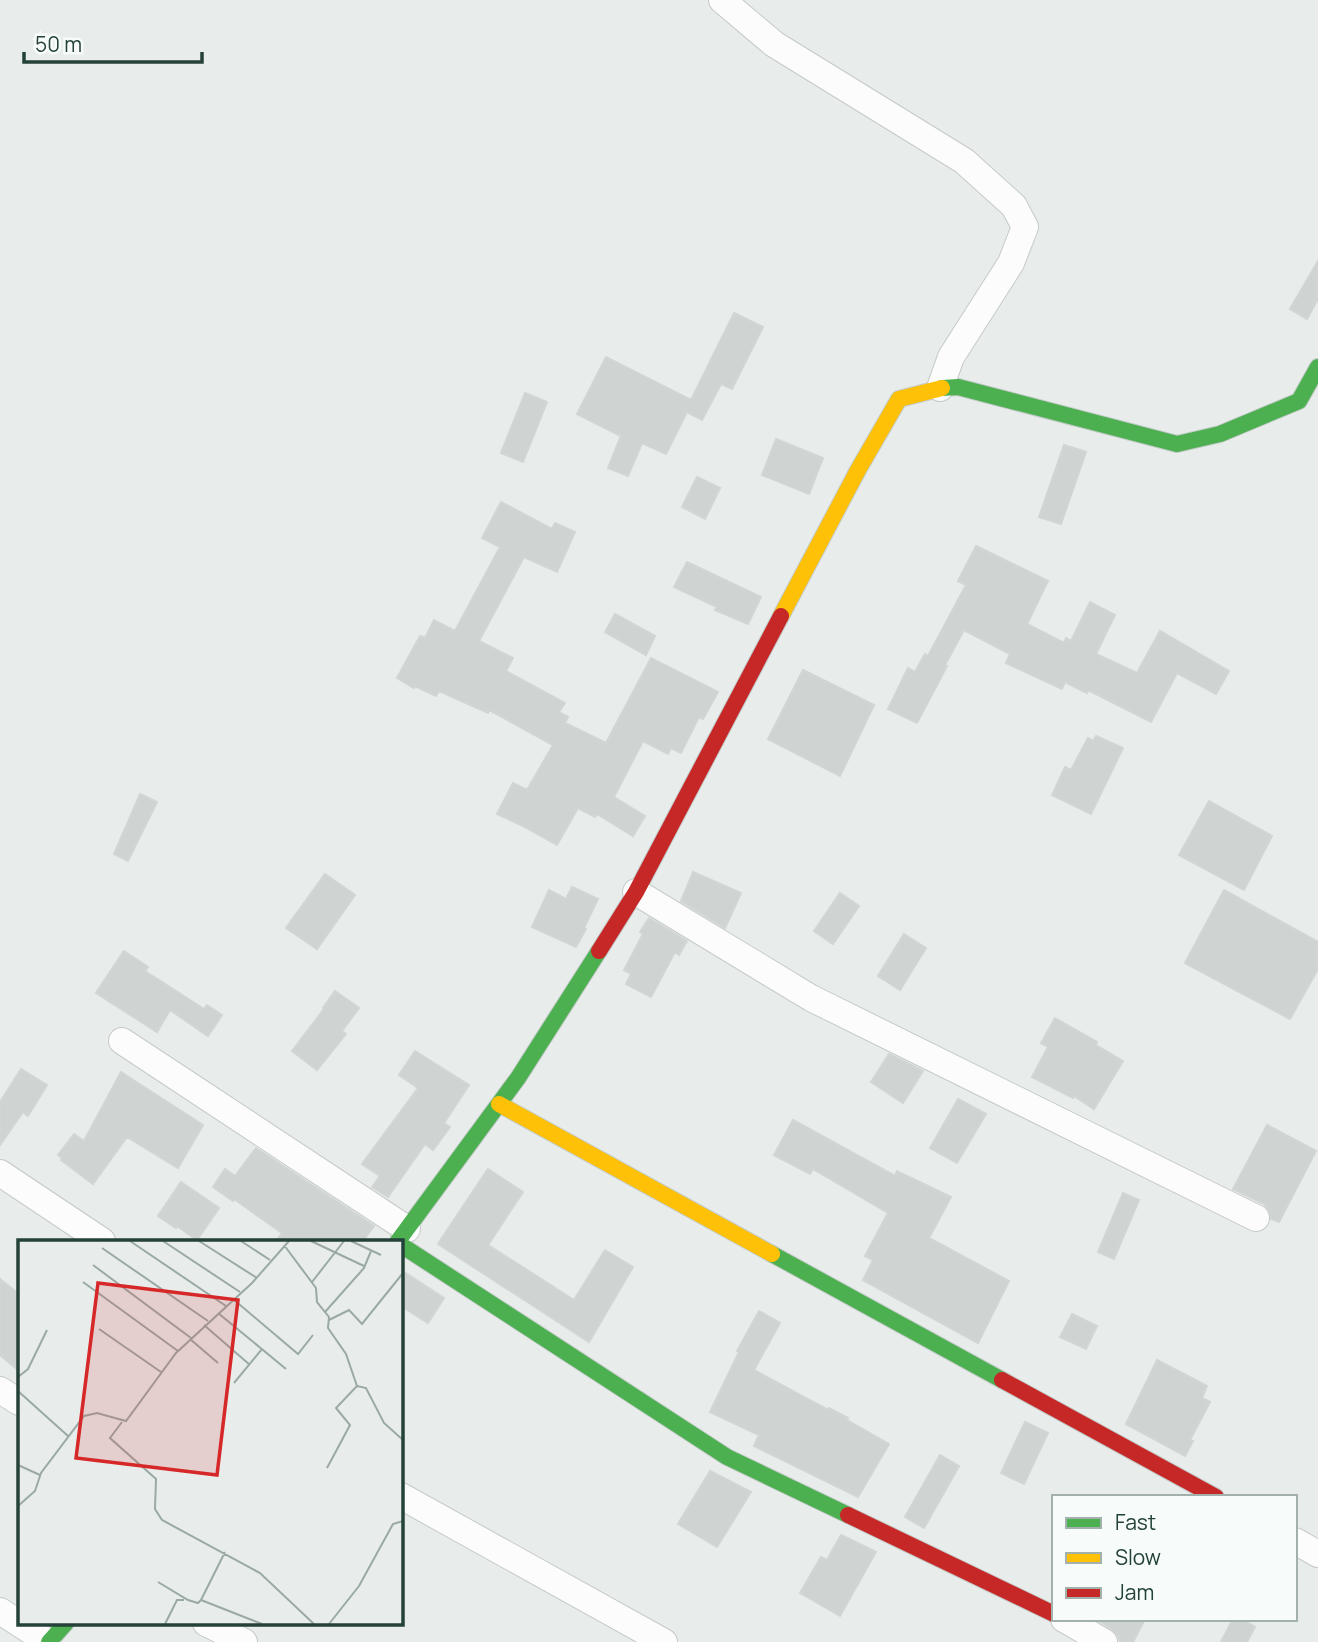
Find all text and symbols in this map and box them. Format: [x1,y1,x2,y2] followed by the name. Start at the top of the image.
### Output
[24,21,203,65] scale bar
[35,30,82,58] text: 50 m
[18,1240,402,1624] inset map
[1052,1495,1297,1621] legend
[1115,1508,1156,1536] text: Fast
[1115,1543,1161,1571] text: Slow
[1115,1578,1154,1606] text: Jam

